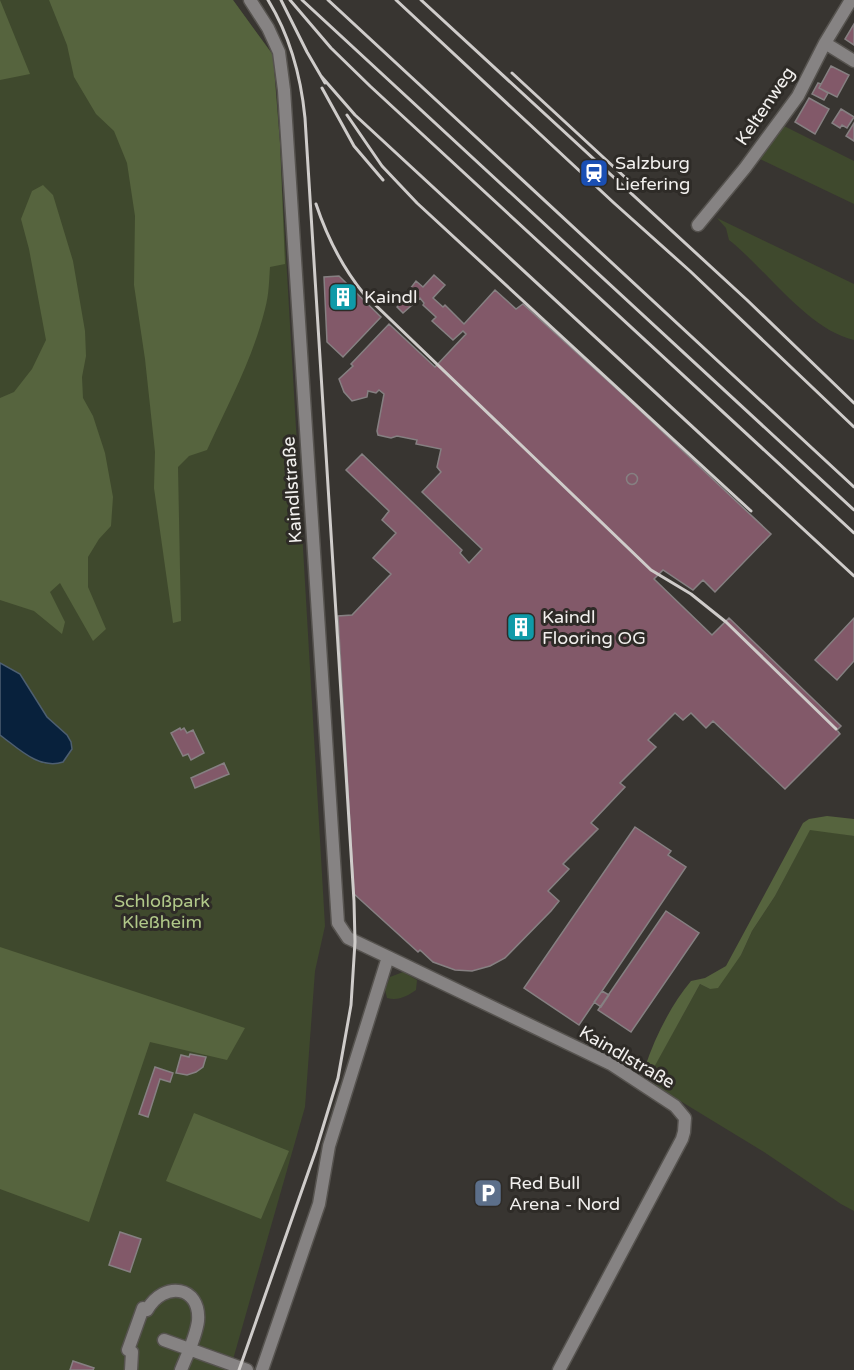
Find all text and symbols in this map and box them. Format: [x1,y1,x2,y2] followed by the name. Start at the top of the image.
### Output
[731,62,799,150] street label: Keltenweg
[615,152,690,195] place label: Salzburg Liefering
[578,157,610,189] station icon: Salzburg Liefering
[327,281,359,313] building icon: Kaindl
[364,286,417,308] place label: Kaindl
[277,436,307,544] street label: Kaindlstraße
[542,606,646,649] place label: Kaindl Flooring OG
[505,611,537,643] building icon: Kaindl Flooring OG
[114,890,210,933] park label: Schloßpark Kleßheim
[575,1021,679,1093] street label: Kaindlstraße
[509,1172,620,1215] place label: Red Bull Arena - Nord
[472,1177,504,1209] parking icon: Red Bull Arena - Nord

